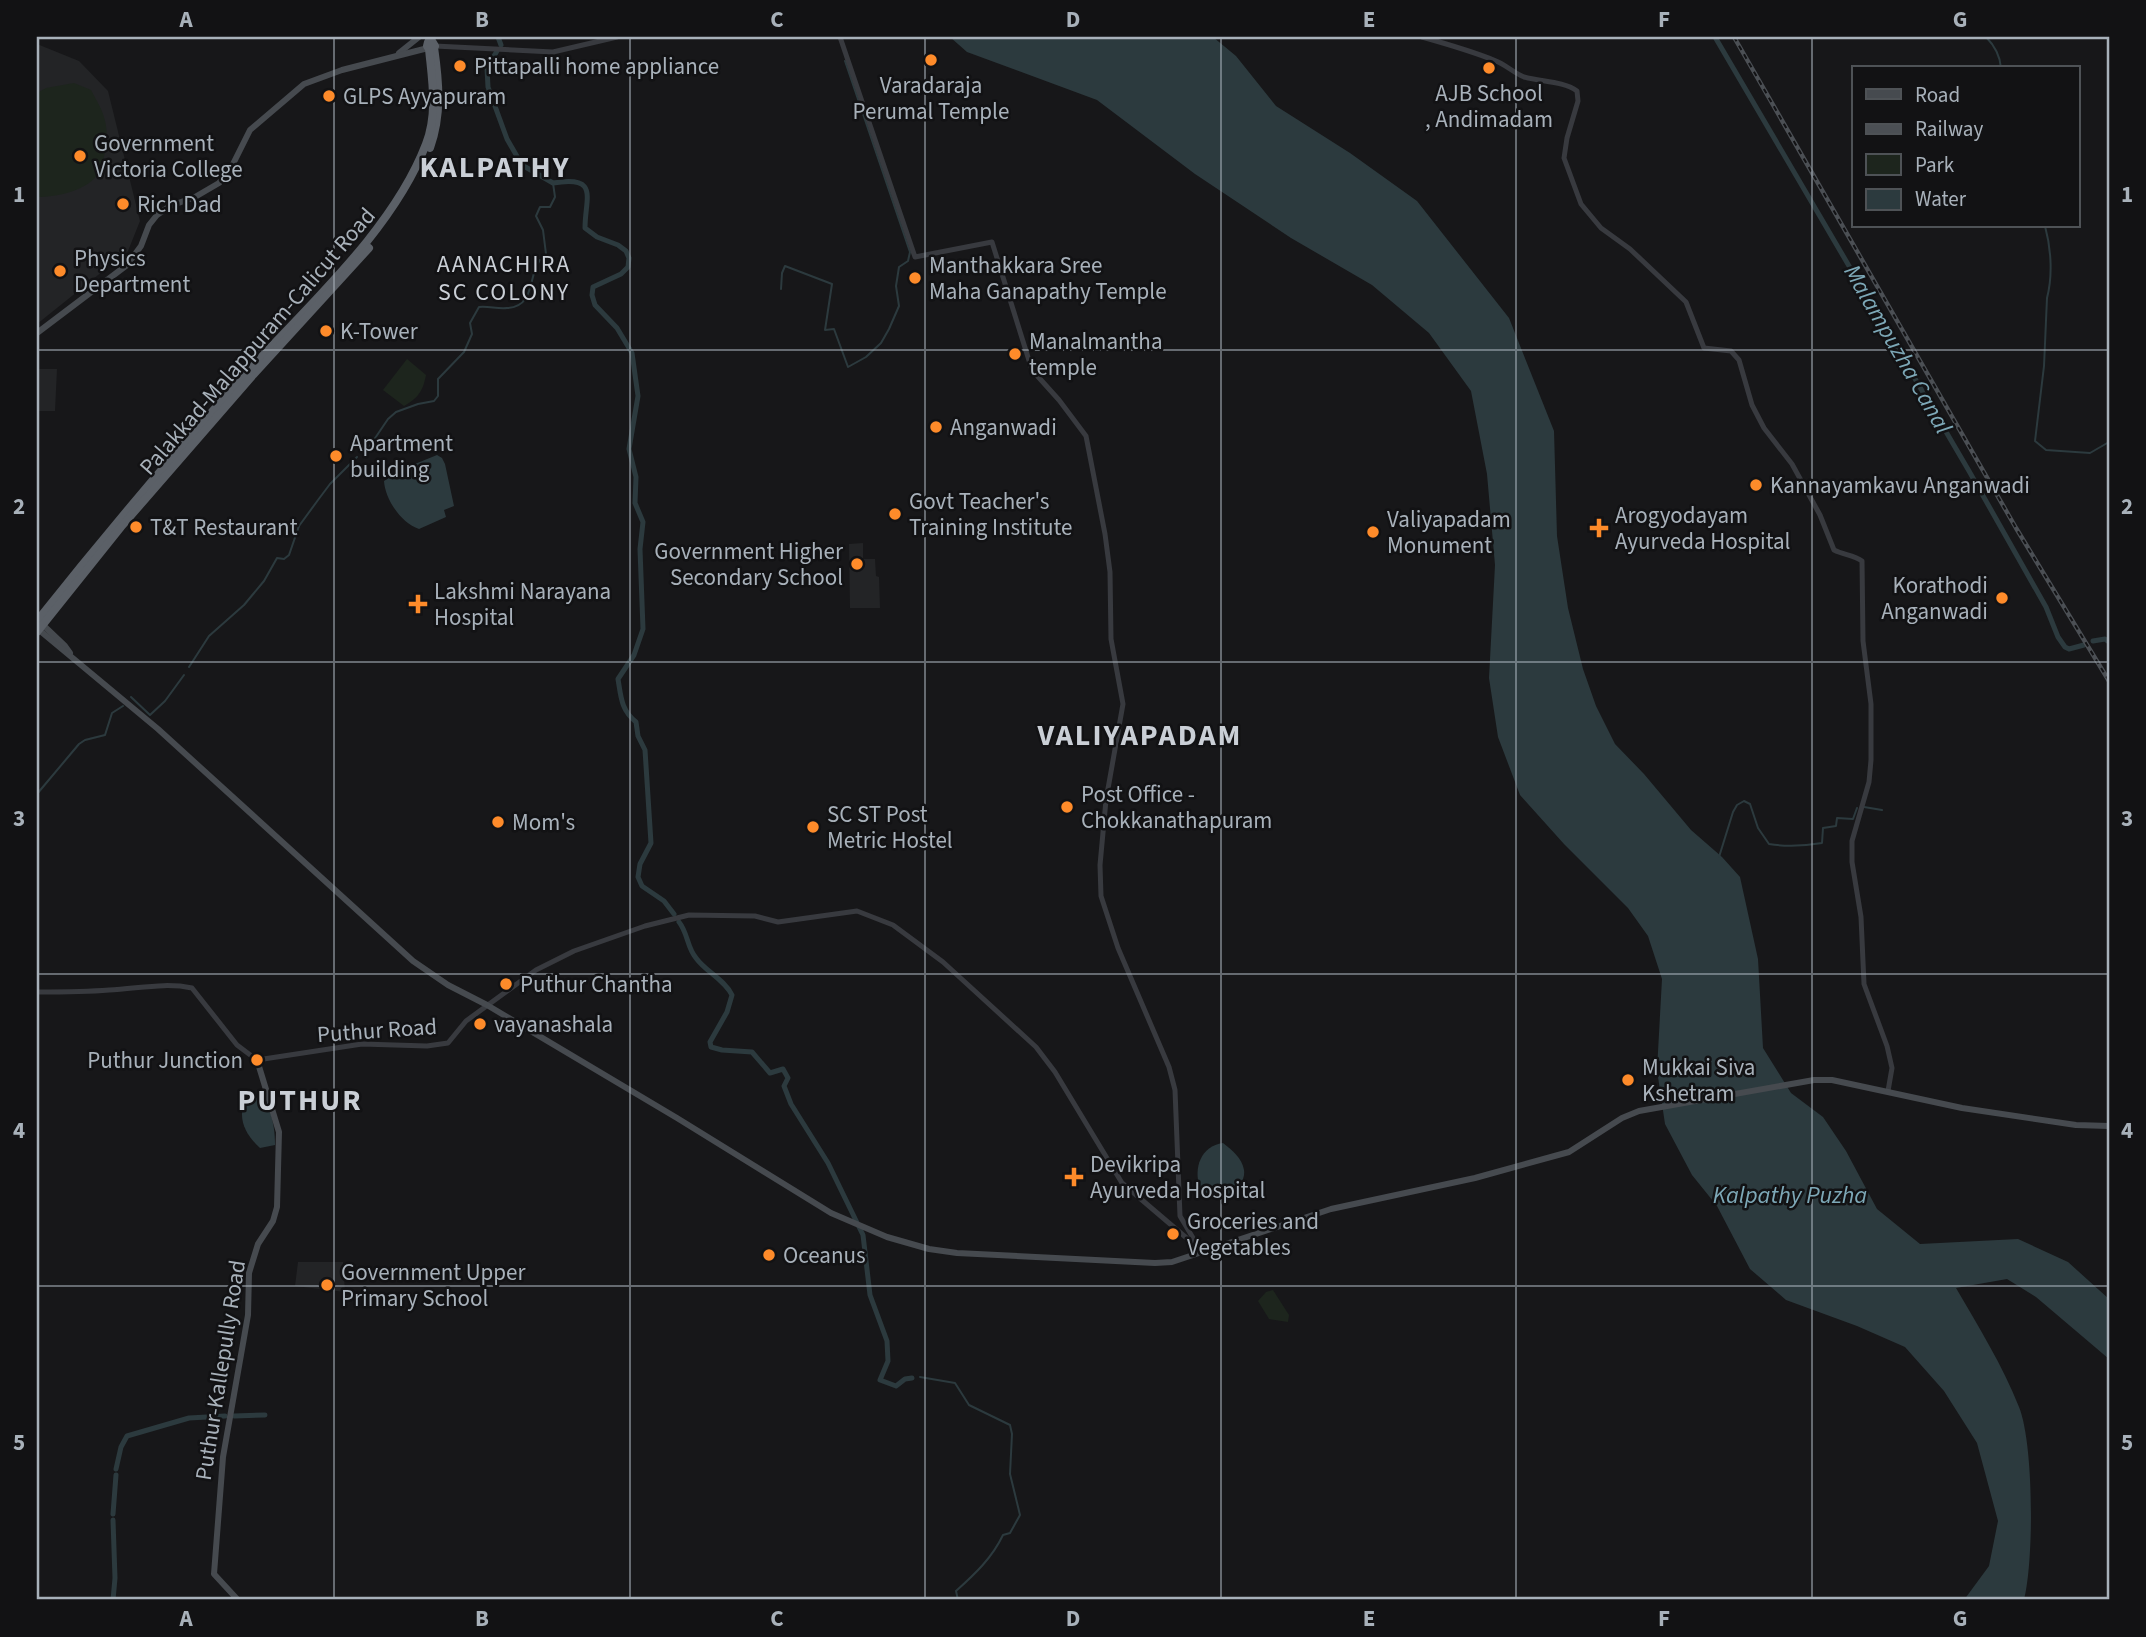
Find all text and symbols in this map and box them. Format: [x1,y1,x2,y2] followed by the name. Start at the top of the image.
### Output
[178,3,193,36] text: A
[475,3,489,36] text: B
[770,3,784,36] text: C
[1066,3,1080,36] text: D
[1363,3,1375,36] text: E
[1658,3,1670,36] text: F
[1953,3,1967,36] text: G
[474,50,719,83] place label: Pittapalli home appliance
[923,52,939,68] marker: Varadaraja Perumal Temple
[452,58,468,74] marker: Pittapalli home appliance
[1481,60,1497,76] marker: AJB School , Andimadam
[1852,66,2080,228] legend
[853,69,1009,128] place label: Varadaraja Perumal Temple
[1425,77,1553,136] place label: AJB School , Andimadam
[343,80,506,113] place label: GLPS Ayyapuram
[1915,80,1960,110] text: Road
[321,88,337,104] marker: GLPS Ayyapuram
[1915,114,1983,144] text: Railway
[94,127,243,186] place label: Government Victoria College
[419,146,571,189] district label: KALPATHY
[72,148,88,164] marker: Government Victoria College
[1915,150,1955,180] text: Park
[13,178,25,211] text: 1
[2121,178,2133,211] text: 1
[1915,184,1967,214] text: Water
[137,188,222,221] place label: Rich Dad
[115,196,131,212] marker: Rich Dad
[132,200,383,482] street label: Palakkad-Malappuram-Calicut Road
[74,242,190,301] place label: Physics Department
[437,247,571,310] district label: AANACHIRA SC COLONY
[929,249,1167,308] place label: Manthakkara Sree Maha Ganapathy Temple
[1835,258,1960,441] water label: Malampuzha Canal
[52,263,68,279] marker: Physics Department
[907,270,923,286] marker: Manthakkara Sree Maha Ganapathy Temple
[340,315,419,348] place label: K-Tower
[318,323,334,339] marker: K-Tower
[1029,325,1162,384] place label: Manalmantha temple
[1007,346,1023,362] marker: Manalmantha temple
[950,411,1057,444] place label: Anganwadi
[928,419,944,435] marker: Anganwadi
[350,427,453,486] place label: Apartment building
[328,448,344,464] marker: Apartment building
[1770,469,2030,502] place label: Kannayamkavu Anganwadi
[1748,477,1764,493] marker: Kannayamkavu Anganwadi
[909,485,1072,544] place label: Govt Teacher's Training Institute
[13,490,25,523] text: 2
[2121,490,2133,523] text: 2
[1615,499,1790,558] place label: Arogyodayam Ayurveda Hospital
[1387,503,1511,562] place label: Valiyapadam Monument
[887,506,903,522] marker: Govt Teacher's Training Institute
[150,511,298,544] place label: T&T Restaurant
[1589,518,1609,538] marker: Arogyodayam Ayurveda Hospital
[128,519,144,535] marker: T&T Restaurant
[1365,524,1381,540] marker: Valiyapadam Monument
[654,535,844,594] place label: Government Higher Secondary School
[849,556,865,572] marker: Government Higher Secondary School
[1881,569,1988,628] place label: Korathodi Anganwadi
[434,575,611,634] place label: Lakshmi Narayana Hospital
[1994,590,2010,606] marker: Korathodi Anganwadi
[408,594,428,614] marker: Lakshmi Narayana Hospital
[1037,714,1242,757] district label: VALIYAPADAM
[1081,778,1272,837] place label: Post Office - Chokkanathapuram
[827,798,953,857] place label: SC ST Post Metric Hostel
[1059,799,1075,815] marker: Post Office - Chokkanathapuram
[13,802,25,835] text: 3
[2121,802,2133,835] text: 3
[512,806,575,839] place label: Mom's
[490,814,506,830] marker: Mom's
[805,819,821,835] marker: SC ST Post Metric Hostel
[520,968,673,1001] place label: Puthur Chantha
[498,976,514,992] marker: Puthur Chantha
[494,1008,613,1041] place label: vayanashala
[316,1010,438,1051] street label: Puthur Road
[472,1016,488,1032] marker: vayanashala
[87,1044,243,1077] place label: Puthur Junction
[1642,1051,1755,1110] place label: Mukkai Siva Kshetram
[249,1052,265,1068] marker: Puthur Junction
[1620,1072,1636,1088] marker: Mukkai Siva Kshetram
[237,1079,363,1122] district label: PUTHUR
[13,1114,25,1147] text: 4
[2121,1114,2133,1147] text: 4
[1090,1148,1265,1207] place label: Devikripa Ayurveda Hospital
[1064,1167,1084,1187] marker: Devikripa Ayurveda Hospital
[1713,1178,1867,1213] water label: Kalpathy Puzha
[1187,1205,1319,1264] place label: Groceries and Vegetables
[1165,1226,1181,1242] marker: Groceries and Vegetables
[783,1239,866,1272] place label: Oceanus
[761,1247,777,1263] marker: Oceanus
[341,1256,526,1315] place label: Government Upper Primary School
[187,1258,254,1483] street label: Puthur-Kallepully Road
[319,1277,335,1293] marker: Government Upper Primary School
[13,1426,25,1459] text: 5
[2121,1426,2133,1459] text: 5
[178,1602,193,1635] text: A
[475,1602,489,1635] text: B
[770,1602,784,1635] text: C
[1066,1602,1080,1635] text: D
[1363,1602,1375,1635] text: E
[1658,1602,1670,1635] text: F
[1953,1602,1967,1635] text: G

